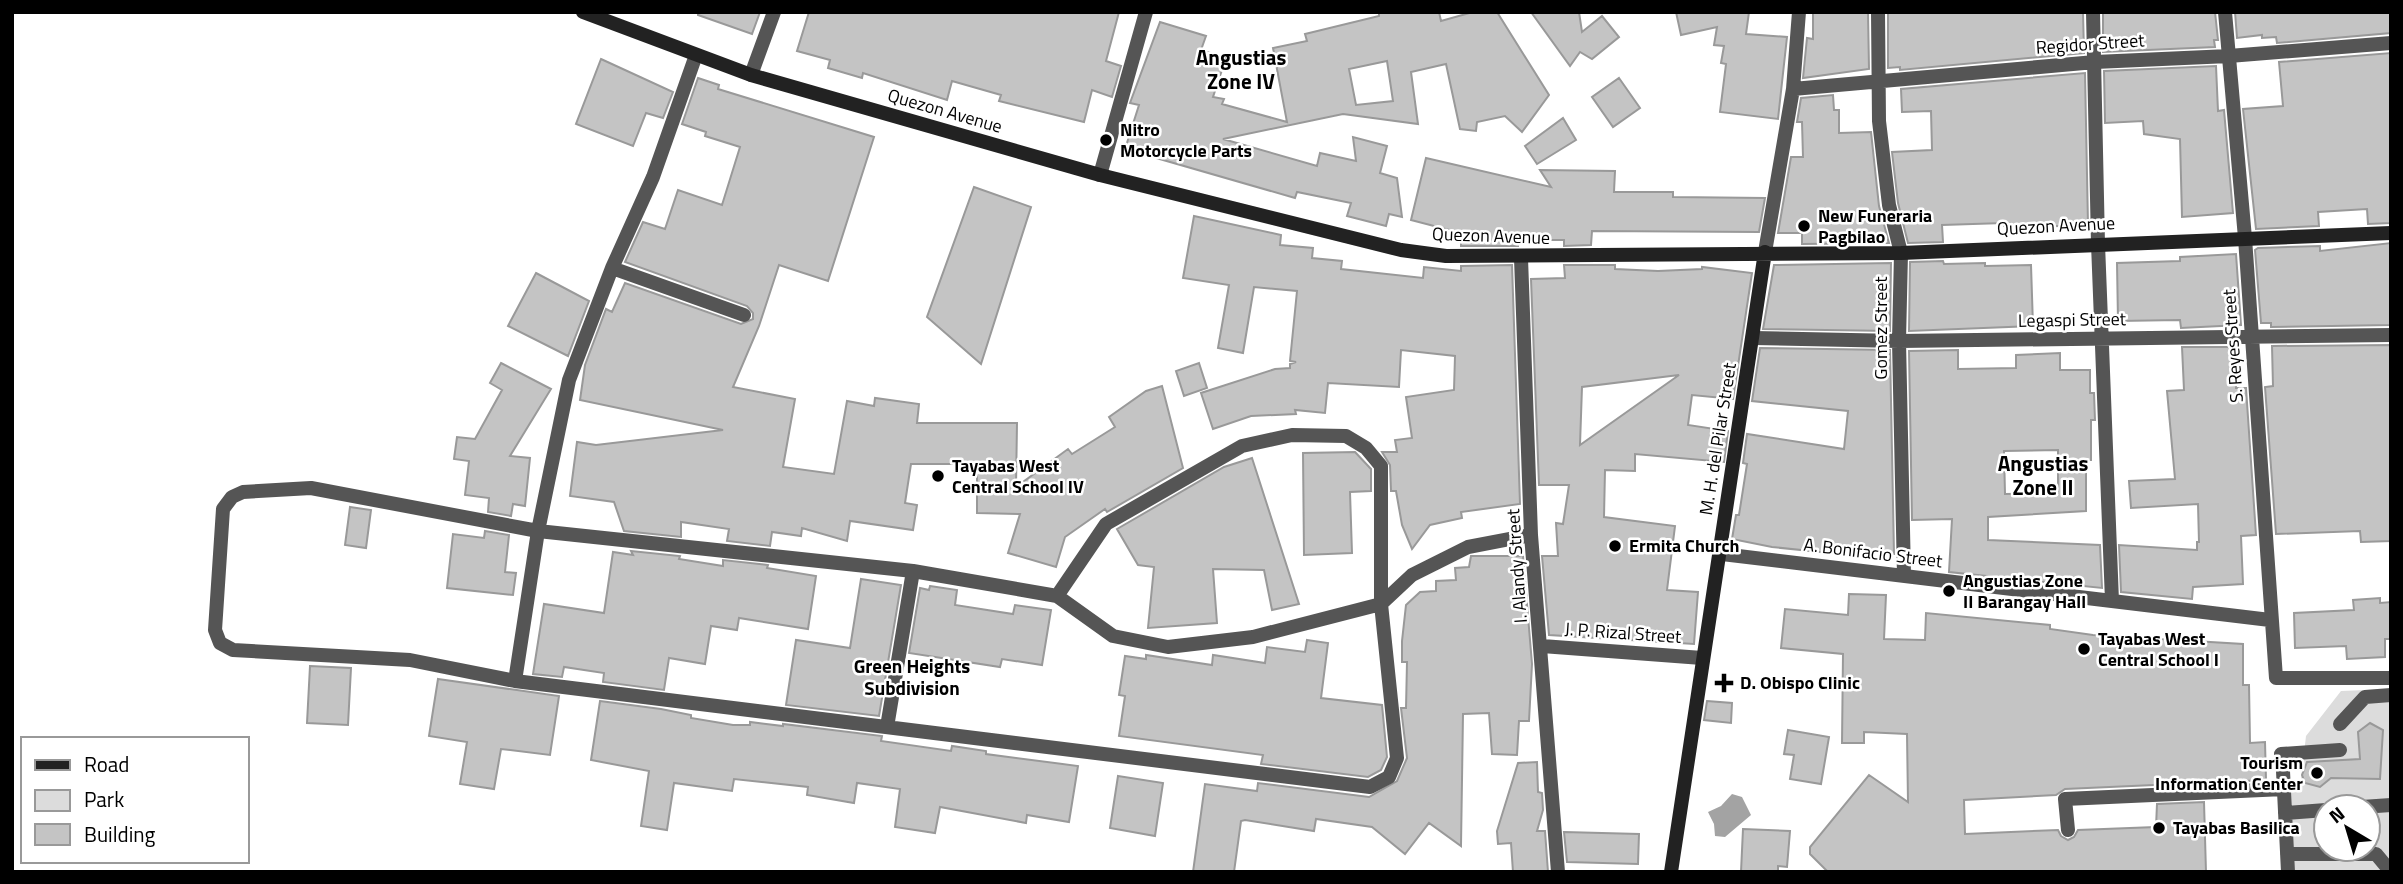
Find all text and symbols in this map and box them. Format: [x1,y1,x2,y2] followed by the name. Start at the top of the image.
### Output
[2035,26,2146,61] street label: Regidor Street
[1196,41,1286,97] district label: Angustias Zone IV
[885,81,1006,140] street label: Quezon Avenue
[1120,116,1252,164] place label: Nitro Motorcycle Parts
[1098,132,1114,148] marker: Nitro Motorcycle Parts
[1818,202,1932,250] place label: New Funeraria Pagbilao
[1996,209,2116,242] street label: Quezon Avenue
[1796,218,1812,234] marker: New Funeraria Pagbilao
[1432,220,1551,251] street label: Quezon Avenue
[1867,276,1894,380] street label: Gomez Street
[2215,288,2250,404] street label: S. Reyes Street
[2018,305,2127,334] street label: Legaspi Street
[1692,360,1743,517] street label: M. H. del Pilar Street
[1998,447,2088,503] district label: Angustias Zone II
[952,452,1084,500] place label: Tayabas West Central School IV
[930,468,946,484] marker: Tayabas West Central School IV
[1499,507,1534,624] street label: I. Alandy Street
[1802,531,1945,574] street label: A. Bonifacio Street
[1629,532,1739,559] place label: Ermita Church
[1607,538,1623,554] marker: Ermita Church
[1963,567,2086,615] place label: Angustias Zone II Barangay Hall
[1941,583,1957,599] marker: Angustias Zone II Barangay Hall
[1564,615,1683,650] street label: J. P. Rizal Street
[2098,625,2219,673] place label: Tayabas West Central School I
[2076,641,2092,657] marker: Tayabas West Central School I
[854,651,970,702] district label: Green Heights Subdivision
[1740,669,1860,696] place label: D. Obispo Clinic
[1714,673,1734,693] marker: D. Obispo Clinic
[21,737,248,863] legend
[84,748,129,780] text: Road
[2155,749,2303,797] place label: Tourism Information Center
[2309,765,2325,781] marker: Tourism Information Center
[84,783,124,815] text: Park
[2312,793,2382,863] north arrow
[2322,799,2350,830] text: N
[2173,814,2300,841] place label: Tayabas Basilica
[84,818,156,850] text: Building
[2151,820,2167,836] marker: Tayabas Basilica

